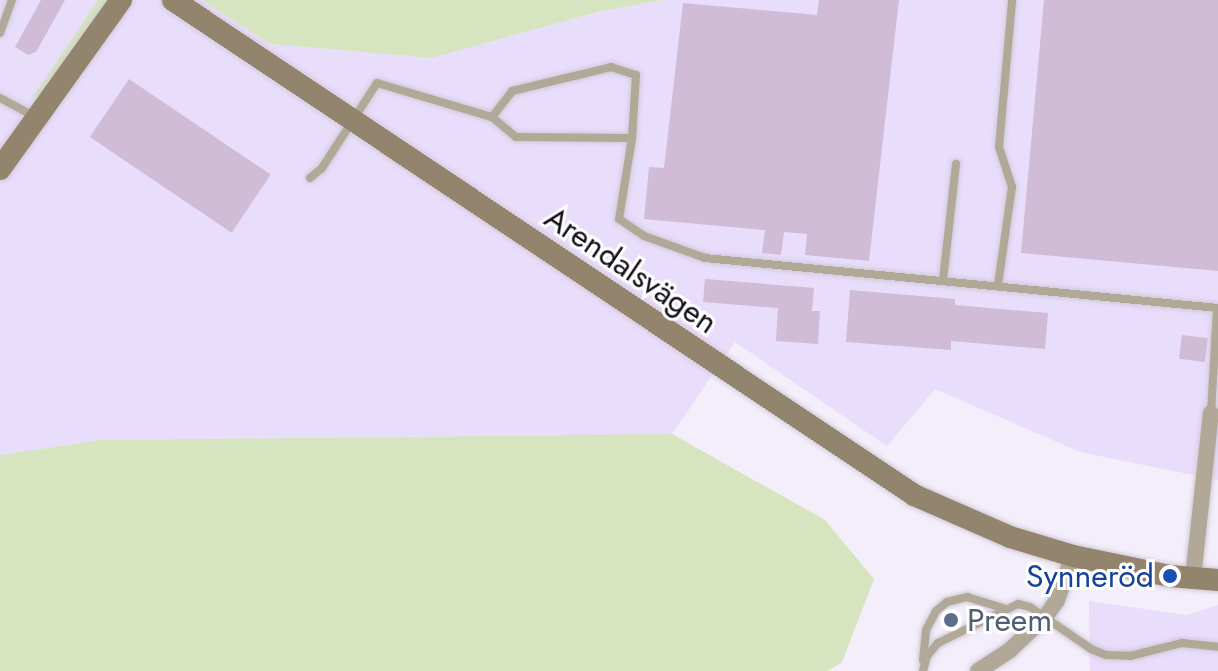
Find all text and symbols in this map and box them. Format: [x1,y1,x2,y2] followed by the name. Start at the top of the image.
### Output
[537,198,725,342] street label: Arendalsvägen
[1026,557,1154,595] place label: Synneröd
[1161,567,1179,585] marker: Synneröd
[967,601,1052,639] place label: Preem
[942,611,960,629] marker: Preem

